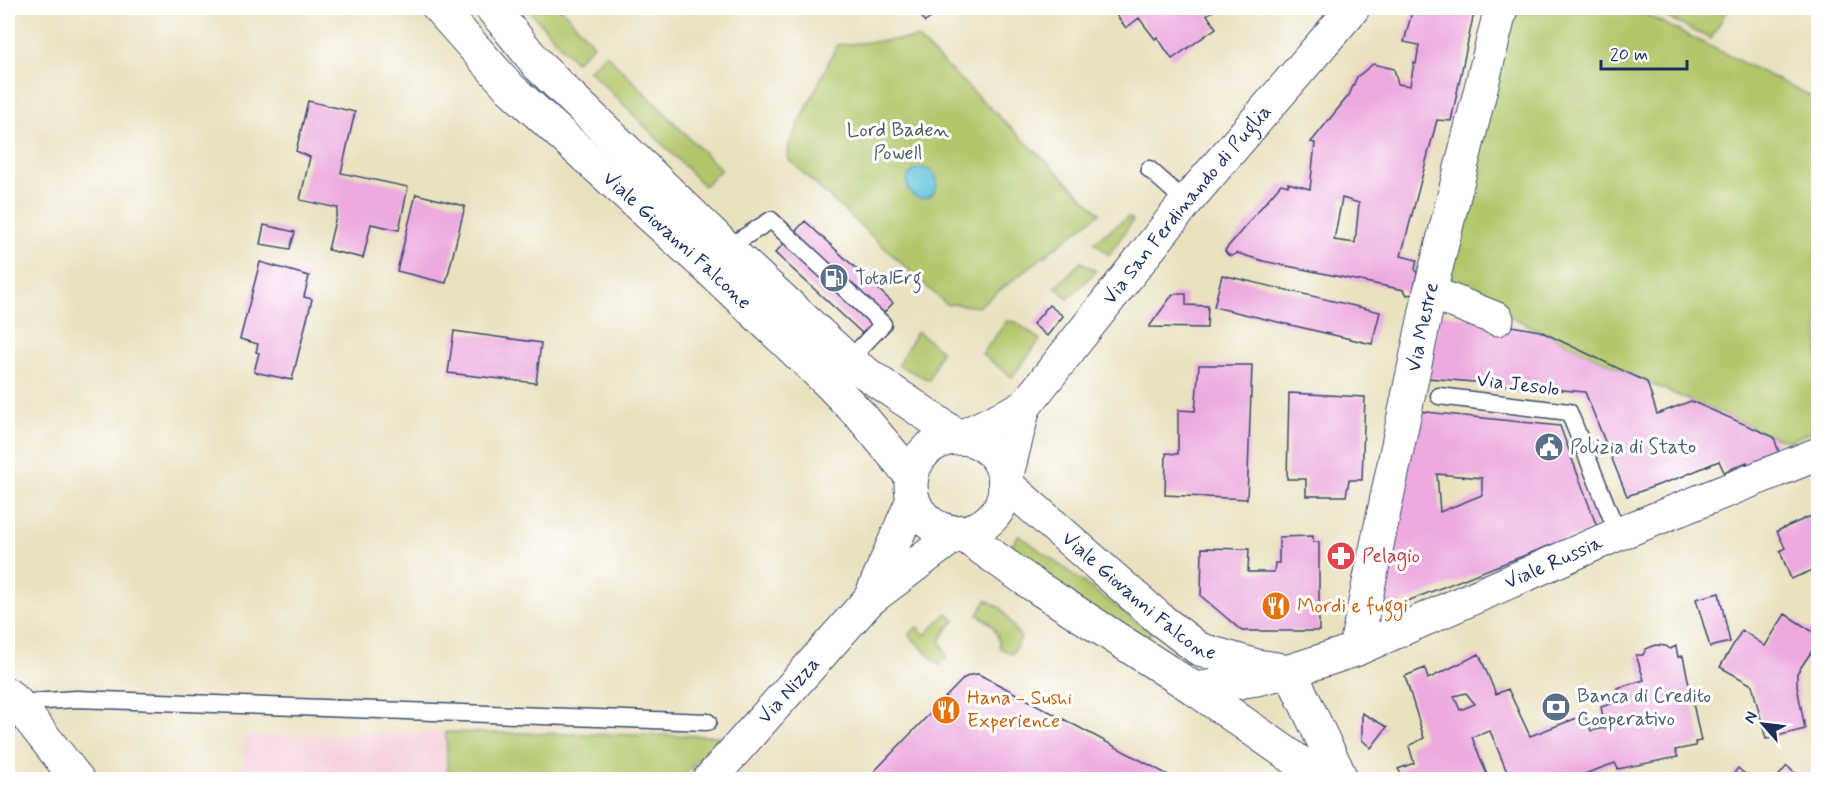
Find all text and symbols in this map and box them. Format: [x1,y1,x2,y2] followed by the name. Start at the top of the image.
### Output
[1601,33,1686,71] scale bar
[1610,43,1648,67] text: 20 m
[1097,99,1278,310] street label: Via San Ferdinando di Puglia
[847,117,949,167] park label: Lord Baden Powell
[597,165,757,316] street label: Viale Giovanni Falcone
[818,262,850,294] fuel station icon: TotalErg
[855,265,922,294] place label: TotalErg
[1400,279,1446,374] street label: Via Mestre
[1475,367,1561,403] street label: Via Jesolo
[1533,431,1565,463] public building icon: Polizia di Stato
[1570,434,1696,461] place label: Polizia di Stato
[1056,525,1219,667] street label: Viale Giovanni Falcone
[1500,529,1608,596] street label: Viale Russia
[1325,540,1357,572] pharmacy icon: Pelagio
[1362,543,1420,571] place label: Pelagio
[1260,590,1292,622] restaurant icon: Mordi e fuggi
[1297,593,1408,622] place label: Mordi e fuggi
[752,651,826,730] street label: Via Nizza
[1577,683,1711,733] place label: Banca di Credito Cooperativo
[967,685,1072,735] place label: Hana - Sushi Experience
[1540,691,1572,723] bank icon: Banca di Credito Cooperativo
[930,694,962,726] restaurant icon: Hana - Sushi Experience
[1733,694,1793,754] north arrow
[1739,708,1763,727] text: N

